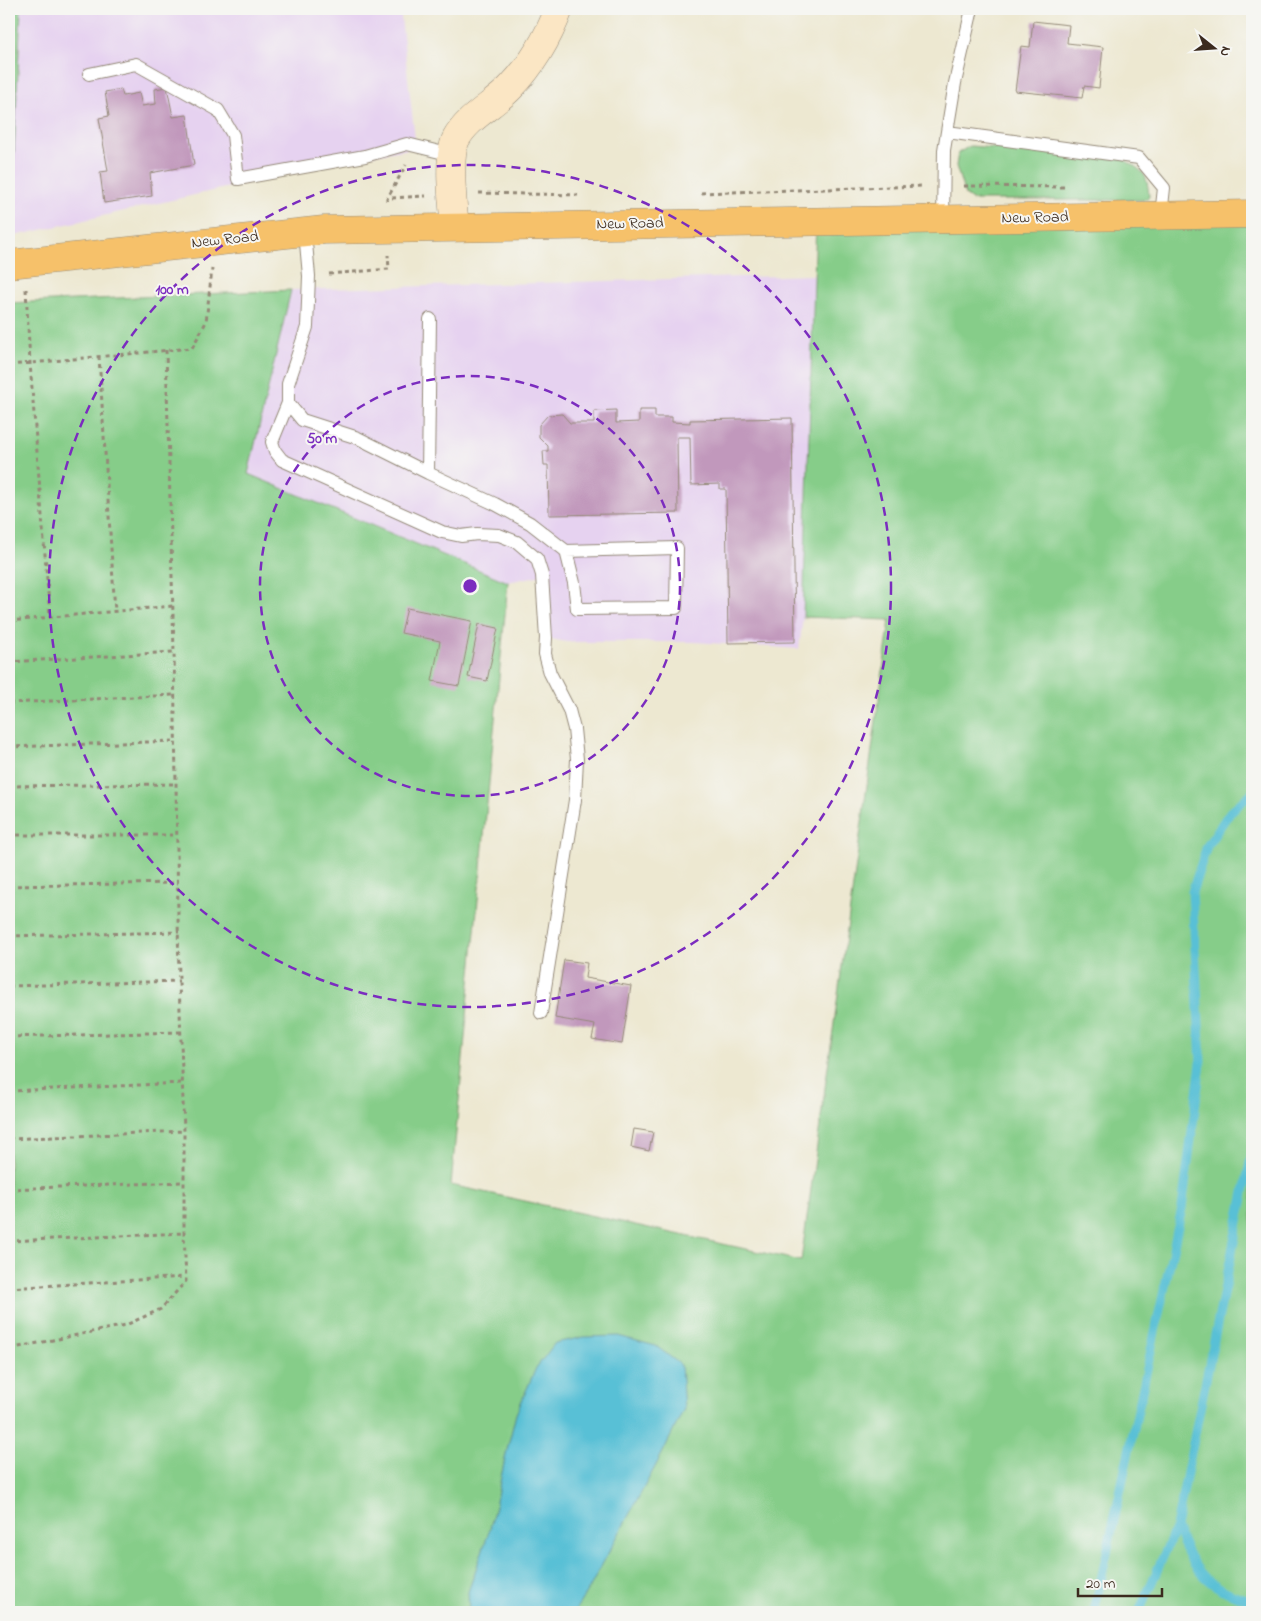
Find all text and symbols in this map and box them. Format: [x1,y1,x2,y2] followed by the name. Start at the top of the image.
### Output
[1188,22,1238,72] north arrow
[1214,44,1236,59] text: N
[1001,205,1069,231] street label: New Road
[596,211,664,237] street label: New Road
[190,225,260,255] street label: New Road
[155,279,189,301] text: 100 m
[307,428,338,450] text: 50 m
[461,577,479,595] centre of rings
[1078,1566,1162,1598] scale bar
[1086,1573,1116,1595] text: 20 m

